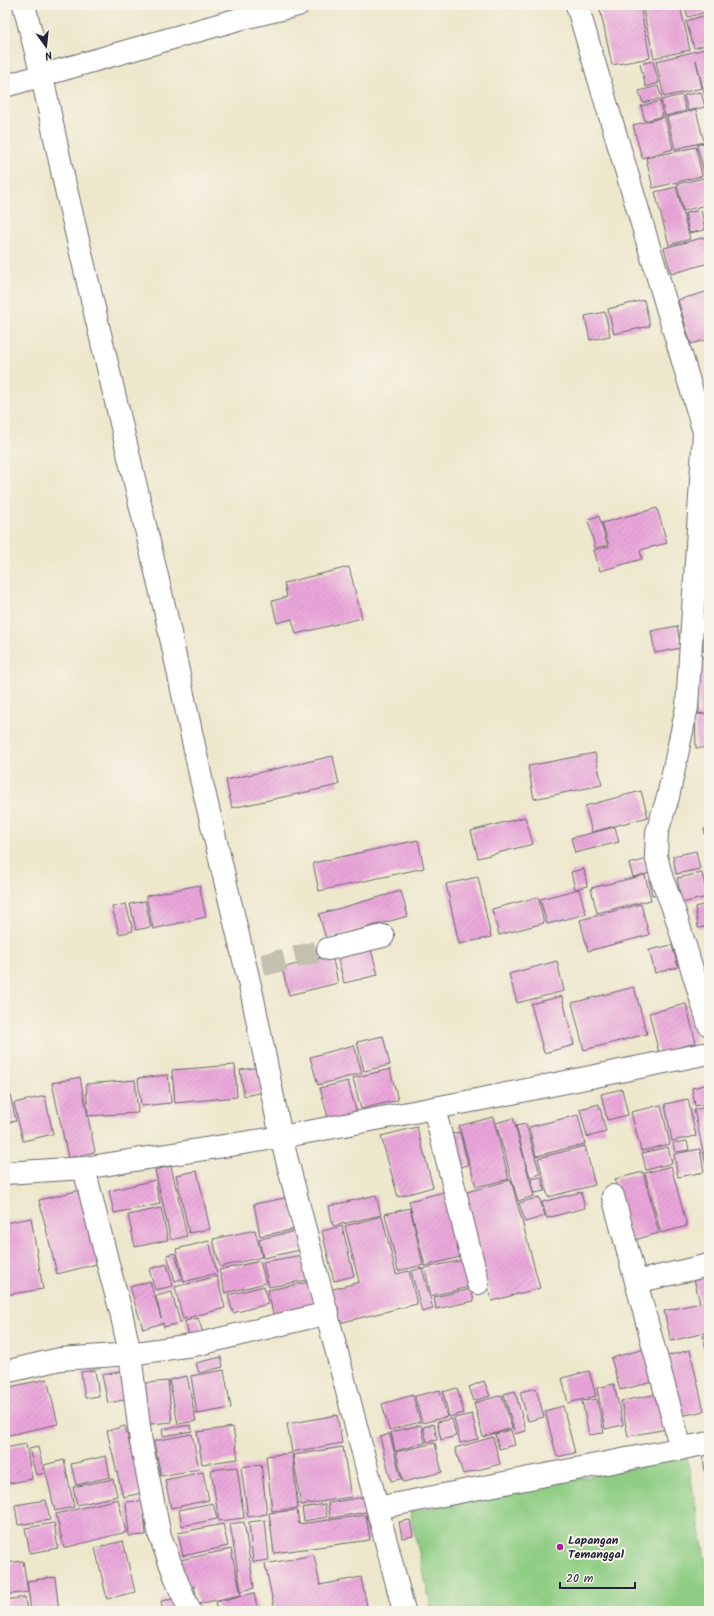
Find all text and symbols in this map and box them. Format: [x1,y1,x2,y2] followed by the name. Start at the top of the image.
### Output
[26,26,66,66] north arrow
[43,45,54,64] text: N
[568,1531,625,1564] place label: Lapangan Temanggal
[555,1542,565,1552] marker: Lapangan Temanggal
[560,1564,635,1590] scale bar
[566,1569,594,1588] text: 20 m

